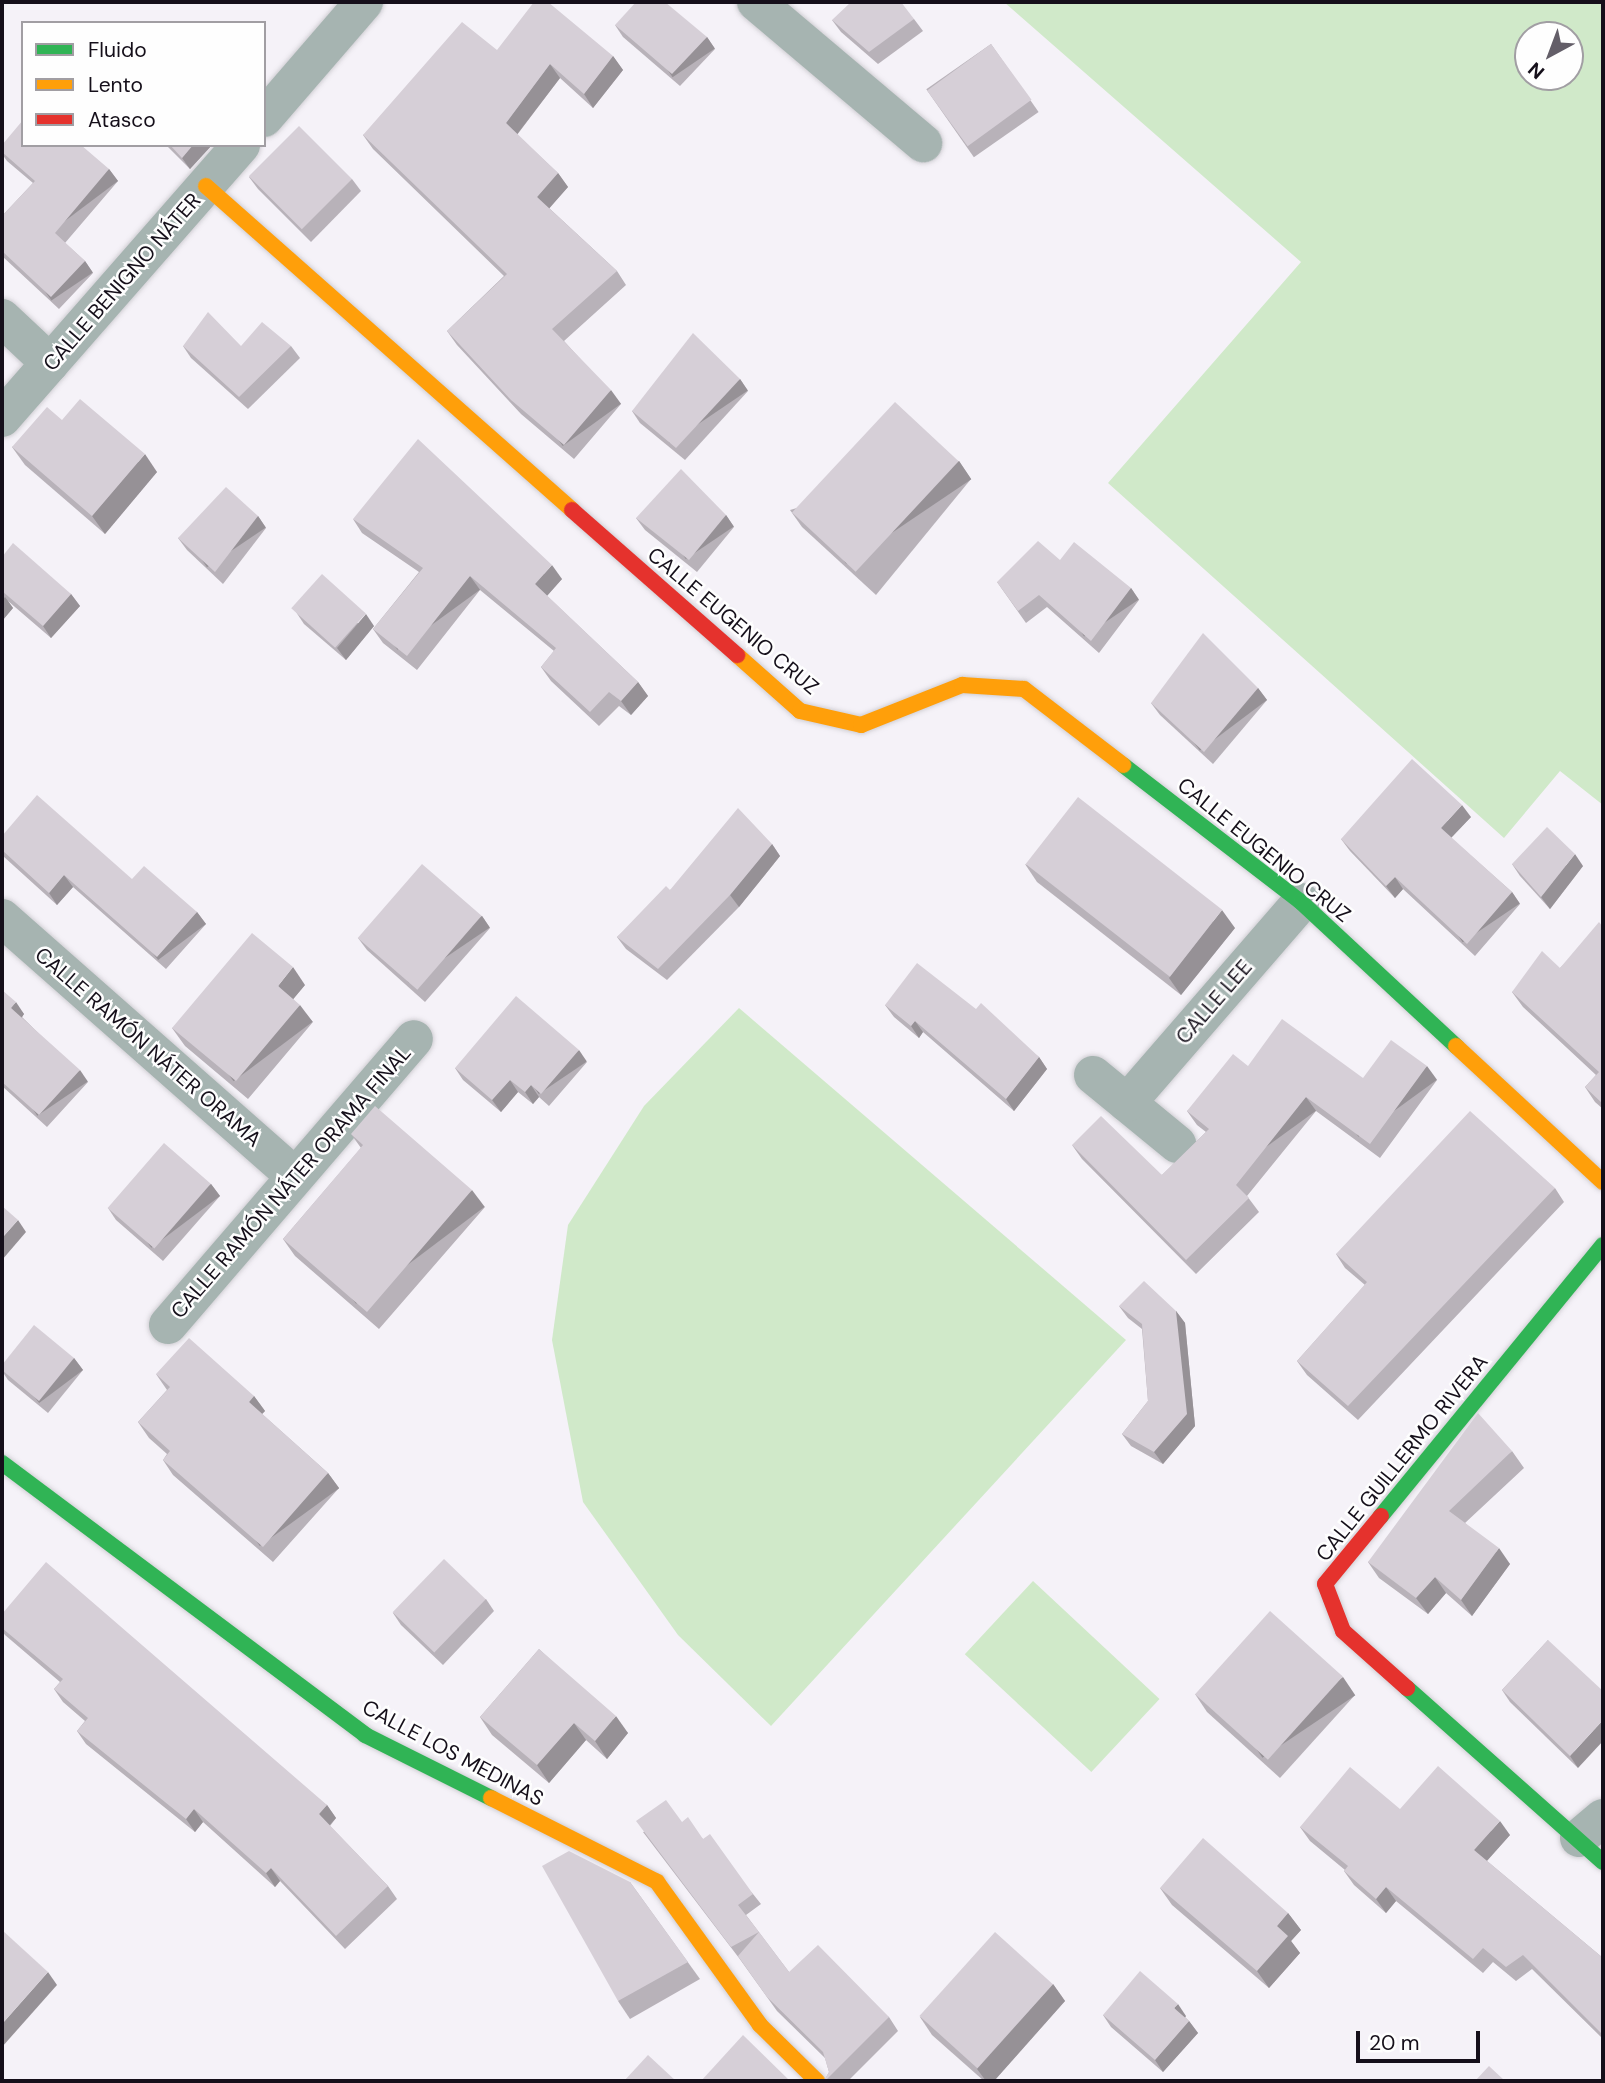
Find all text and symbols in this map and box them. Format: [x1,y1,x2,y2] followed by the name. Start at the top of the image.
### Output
[21,21,266,147] legend
[1514,21,1584,91] north arrow
[88,36,147,64] text: Fluido
[1523,57,1550,85] text: N
[88,71,143,99] text: Lento
[88,106,156,134] text: Atasco
[38,188,206,376] street label: CALLE BENIGNO NÁTER
[642,542,824,700] street label: CALLE EUGENIO CRUZ
[1172,772,1356,928] street label: CALLE EUGENIO CRUZ
[30,942,266,1152] street label: CALLE RAMÓN NÁTER ORAMA
[1171,955,1257,1049] street label: CALLE LEE
[166,1041,416,1323] street label: CALLE RAMÓN NÁTER ORAMA FINAL
[1311,1350,1493,1566] street label: CALLE GUILLERMO RIVERA
[358,1695,548,1811] street label: CALLE LOS MEDINAS
[1360,2016,1484,2060] scale bar
[1369,2029,1420,2057] text: 20 m

